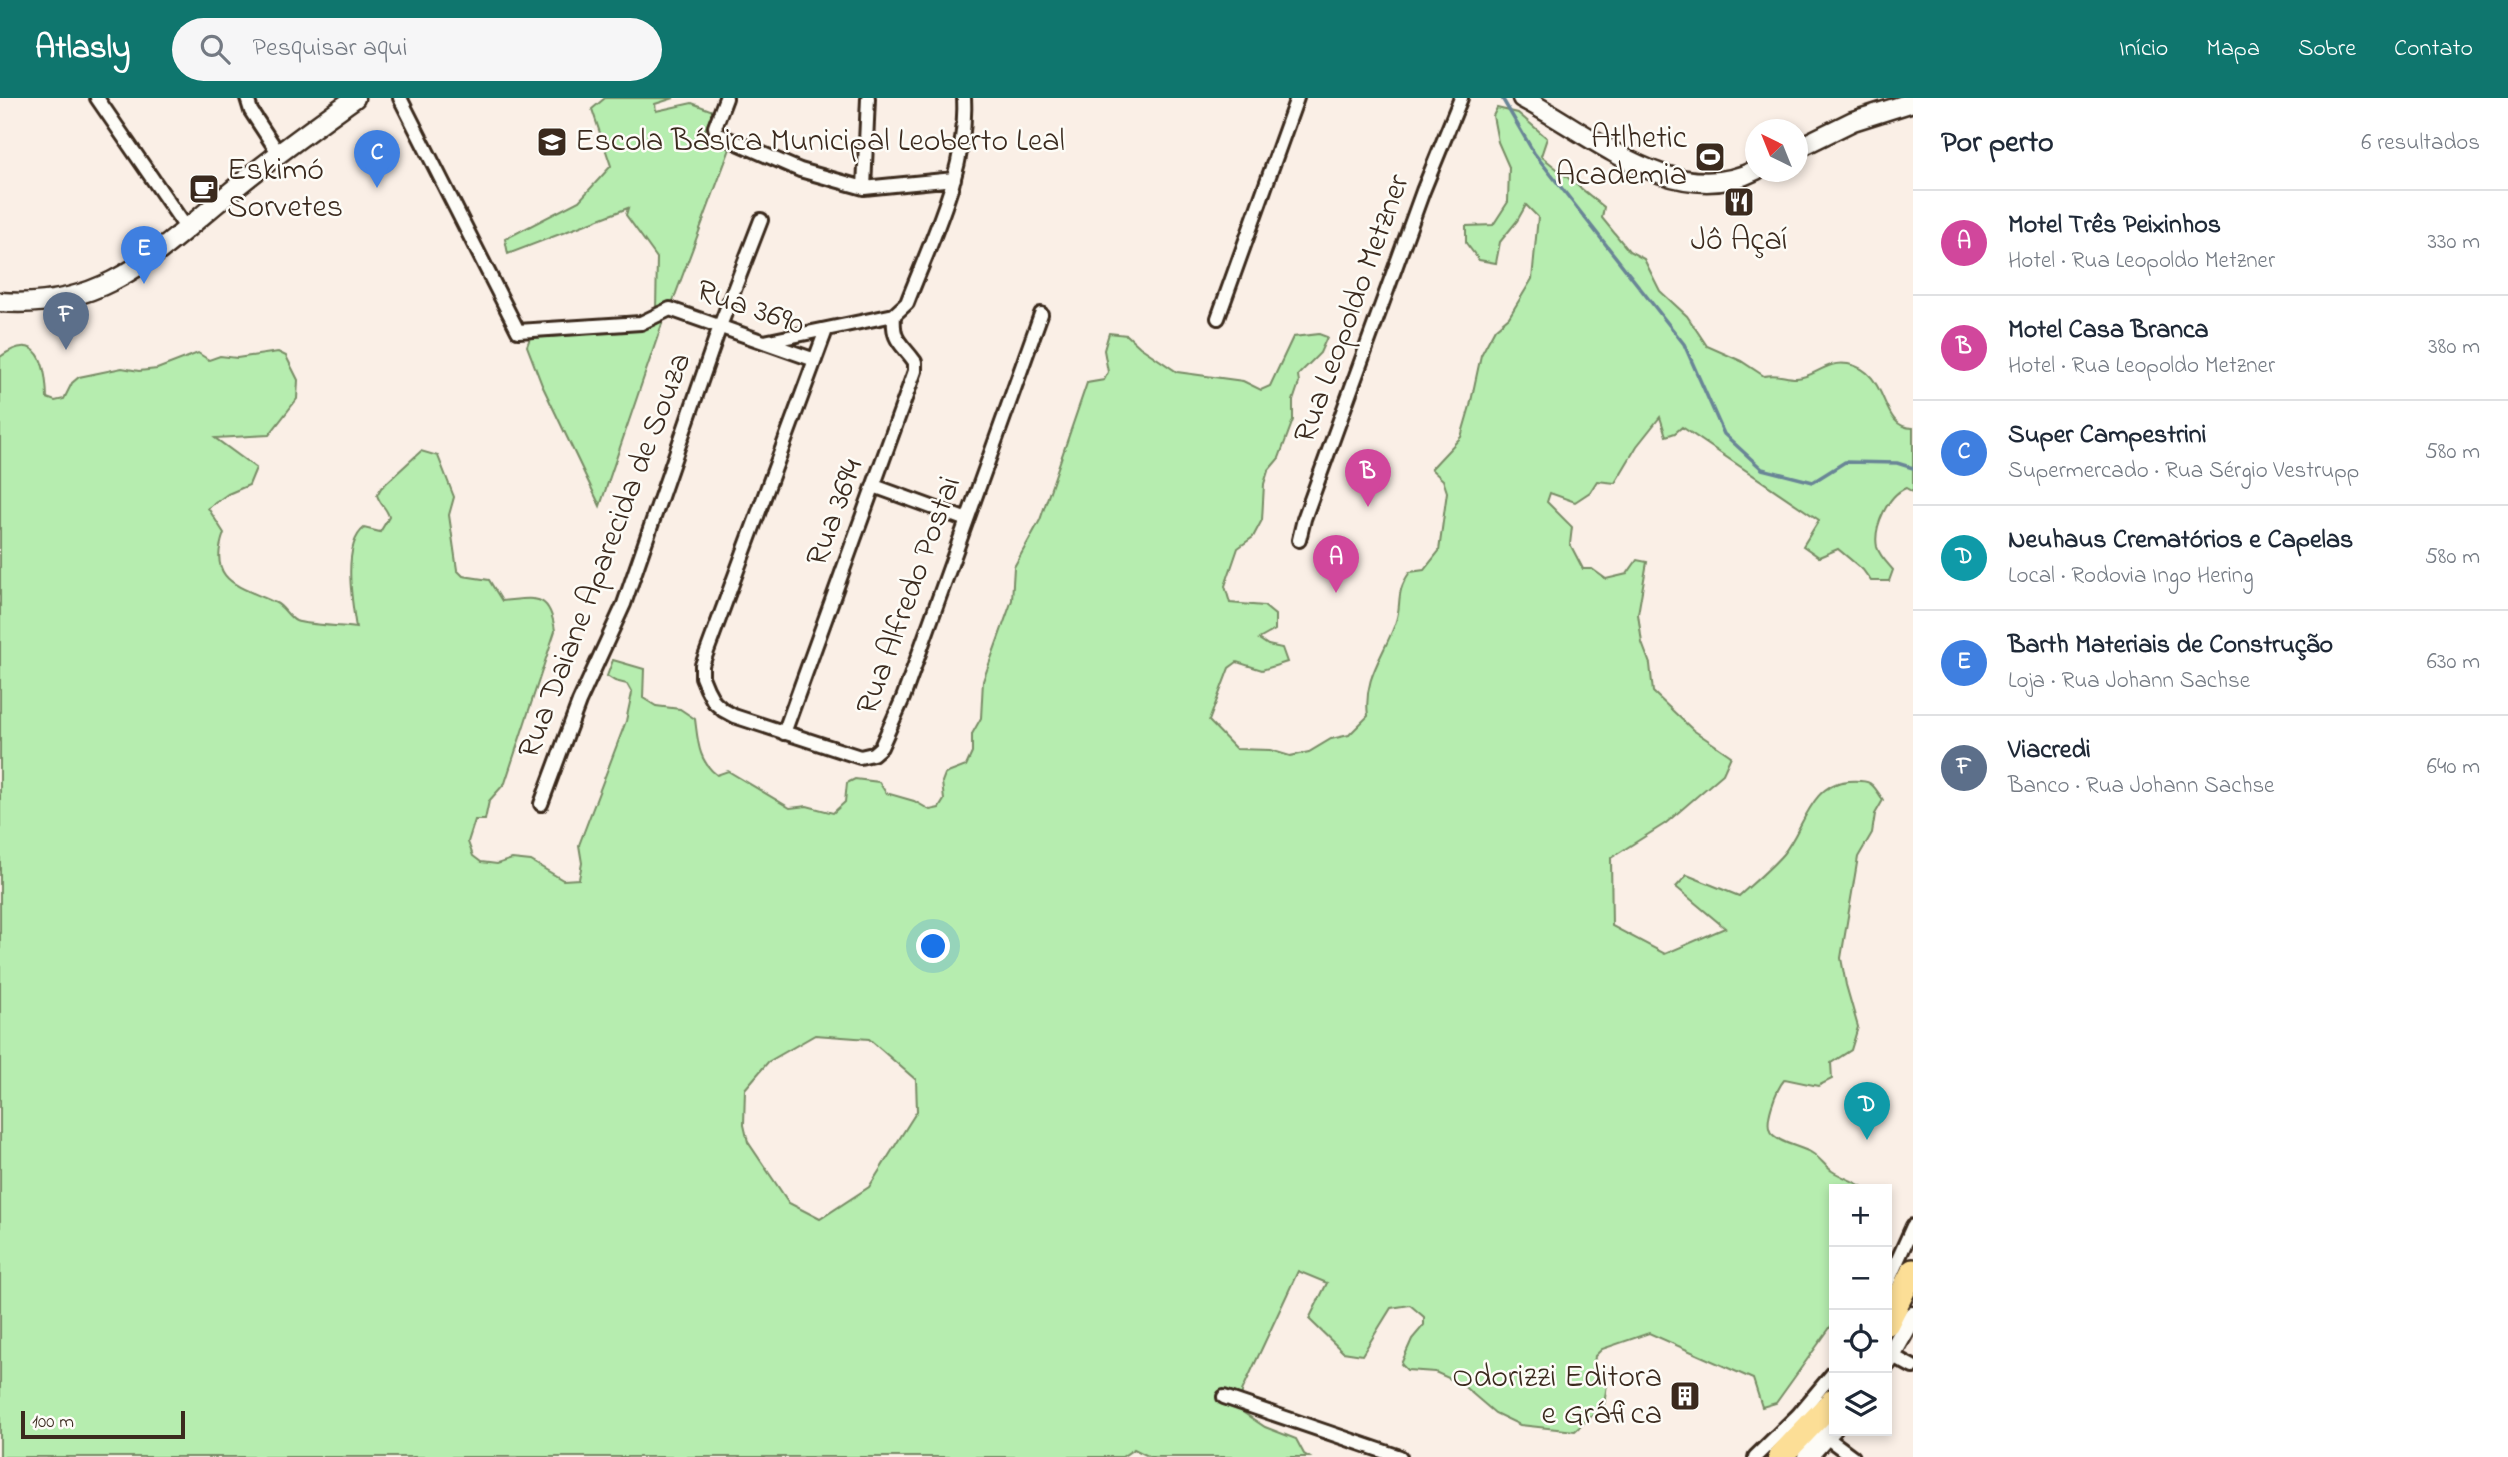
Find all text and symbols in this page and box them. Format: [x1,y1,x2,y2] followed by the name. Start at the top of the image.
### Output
[172,18,662,81] search box
[35,25,130,73] text: Atlasly
[196,30,234,68] icon: search
[252,30,407,68] text: Pesquisar aqui
[2119,32,2168,67] text: Início
[2206,32,2260,67] text: Mapa
[2298,32,2356,67] text: Sobre
[2394,32,2473,67] text: Contato
[1556,116,1688,200] place label: Atlhetic Academia
[575,119,1065,166] place label: Escola Básica Municipal Leoberto Leal
[1745,119,1808,182] north arrow
[1941,122,2054,166] text: Por perto
[535,125,569,159] school or university icon: Escola Básica Municipal Leoberto Leal
[2361,127,2480,160] text: 6 resultados
[354,130,400,188] pin: C
[1693,140,1727,174] sports icon: Atlhetic Academia
[227,148,343,232] place label: Eskimó Sorvetes
[1283,168,1424,450] street label: Rua Leopoldo Metzner
[187,172,221,206] cafe icon: Eskimó Sorvetes
[1722,185,1756,219] restaurant icon: Jô Açaí
[2008,207,2221,245] text: Motel Três Peixinhos
[1690,218,1788,265] place label: Jô Açaí
[121,226,167,284] pin: E
[1957,226,1971,259] text: A
[2427,226,2480,259] text: 330 m
[2008,245,2275,278] text: Hotel · Rua Leopoldo Metzner
[689,269,811,349] street label: Rua 3690
[43,292,89,350] pin: F
[2008,312,2209,350] text: Motel Casa Branca
[1956,331,1972,364] text: B
[2428,331,2480,364] text: 380 m
[507,346,705,766] street label: Rua Daiane Aparecida de Souza
[2008,350,2275,383] text: Hotel · Rua Leopoldo Metzner
[2008,417,2206,455] text: Super Campestrini
[1958,436,1970,469] text: C
[2425,436,2480,469] text: 580 m
[1345,449,1391,507] pin: B
[795,453,877,573] street label: Rua 3694
[2008,455,2359,488] text: Supermercado · Rua Sérgio Vestrupp
[845,470,975,722] street label: Rua Alfredo Postai
[2008,522,2353,560] text: Neuhaus Crematórios e Capelas
[1313,535,1359,593] pin: A
[1956,541,1972,574] text: D
[2425,541,2480,574] text: 580 m
[2008,560,2254,593] text: Local · Rodovia Ingo Hering
[2008,627,2333,665] text: Barth Materiais de Construção
[1957,646,1971,679] text: E
[2427,646,2480,679] text: 630 m
[2008,665,2250,698] text: Loja · Rua Johann Sachse
[2008,732,2091,770] text: Viacredi
[1957,751,1971,784] text: F
[2427,751,2480,784] text: 640 m
[2008,770,2274,803] text: Banco · Rua Johann Sachse
[916,929,950,963] your location
[1844,1082,1890,1140] pin: D
[1829,1184,1892,1436] map controls
[1829,1184,1892,1247] button: +
[1829,1247,1892,1310] button: −
[1829,1310,1892,1373] button: locate
[1452,1355,1662,1439] place label: Odorizzi Editora e Gráfica
[1829,1373,1892,1436] button: layers
[1668,1379,1702,1413] building icon: Odorizzi Editora e Gráfica
[21,1408,186,1440] scale bar
[32,1409,74,1436] text: 100 m

